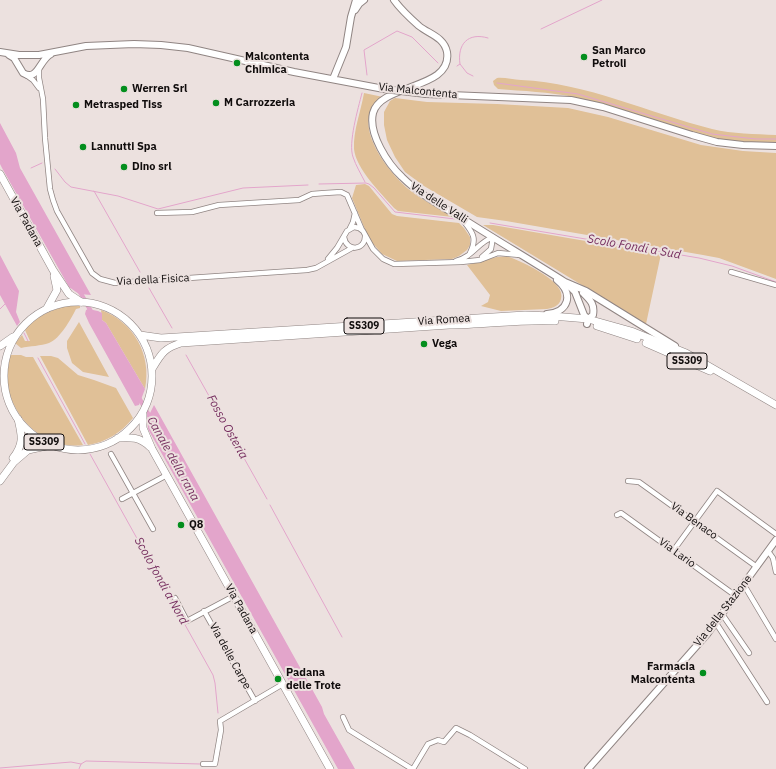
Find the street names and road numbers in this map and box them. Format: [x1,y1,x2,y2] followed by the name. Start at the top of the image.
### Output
[378,80,458,102] street label: Via Malcontenta
[408,180,470,226] street label: Via delle Valli
[7,195,45,249] street label: Via Padana
[116,271,190,289] street label: Via della Fisica
[417,312,471,328] street label: Via Romea
[344,318,384,334] road number: SS309
[667,353,707,369] road number: SS309
[24,434,64,450] road number: SS309
[668,500,720,542] street label: Via Benaco
[656,535,698,571] street label: Via Lario
[691,573,755,649] street label: Via della Stazione
[222,582,260,636] street label: Via Padana
[206,620,254,692] street label: Via delle Carpe

